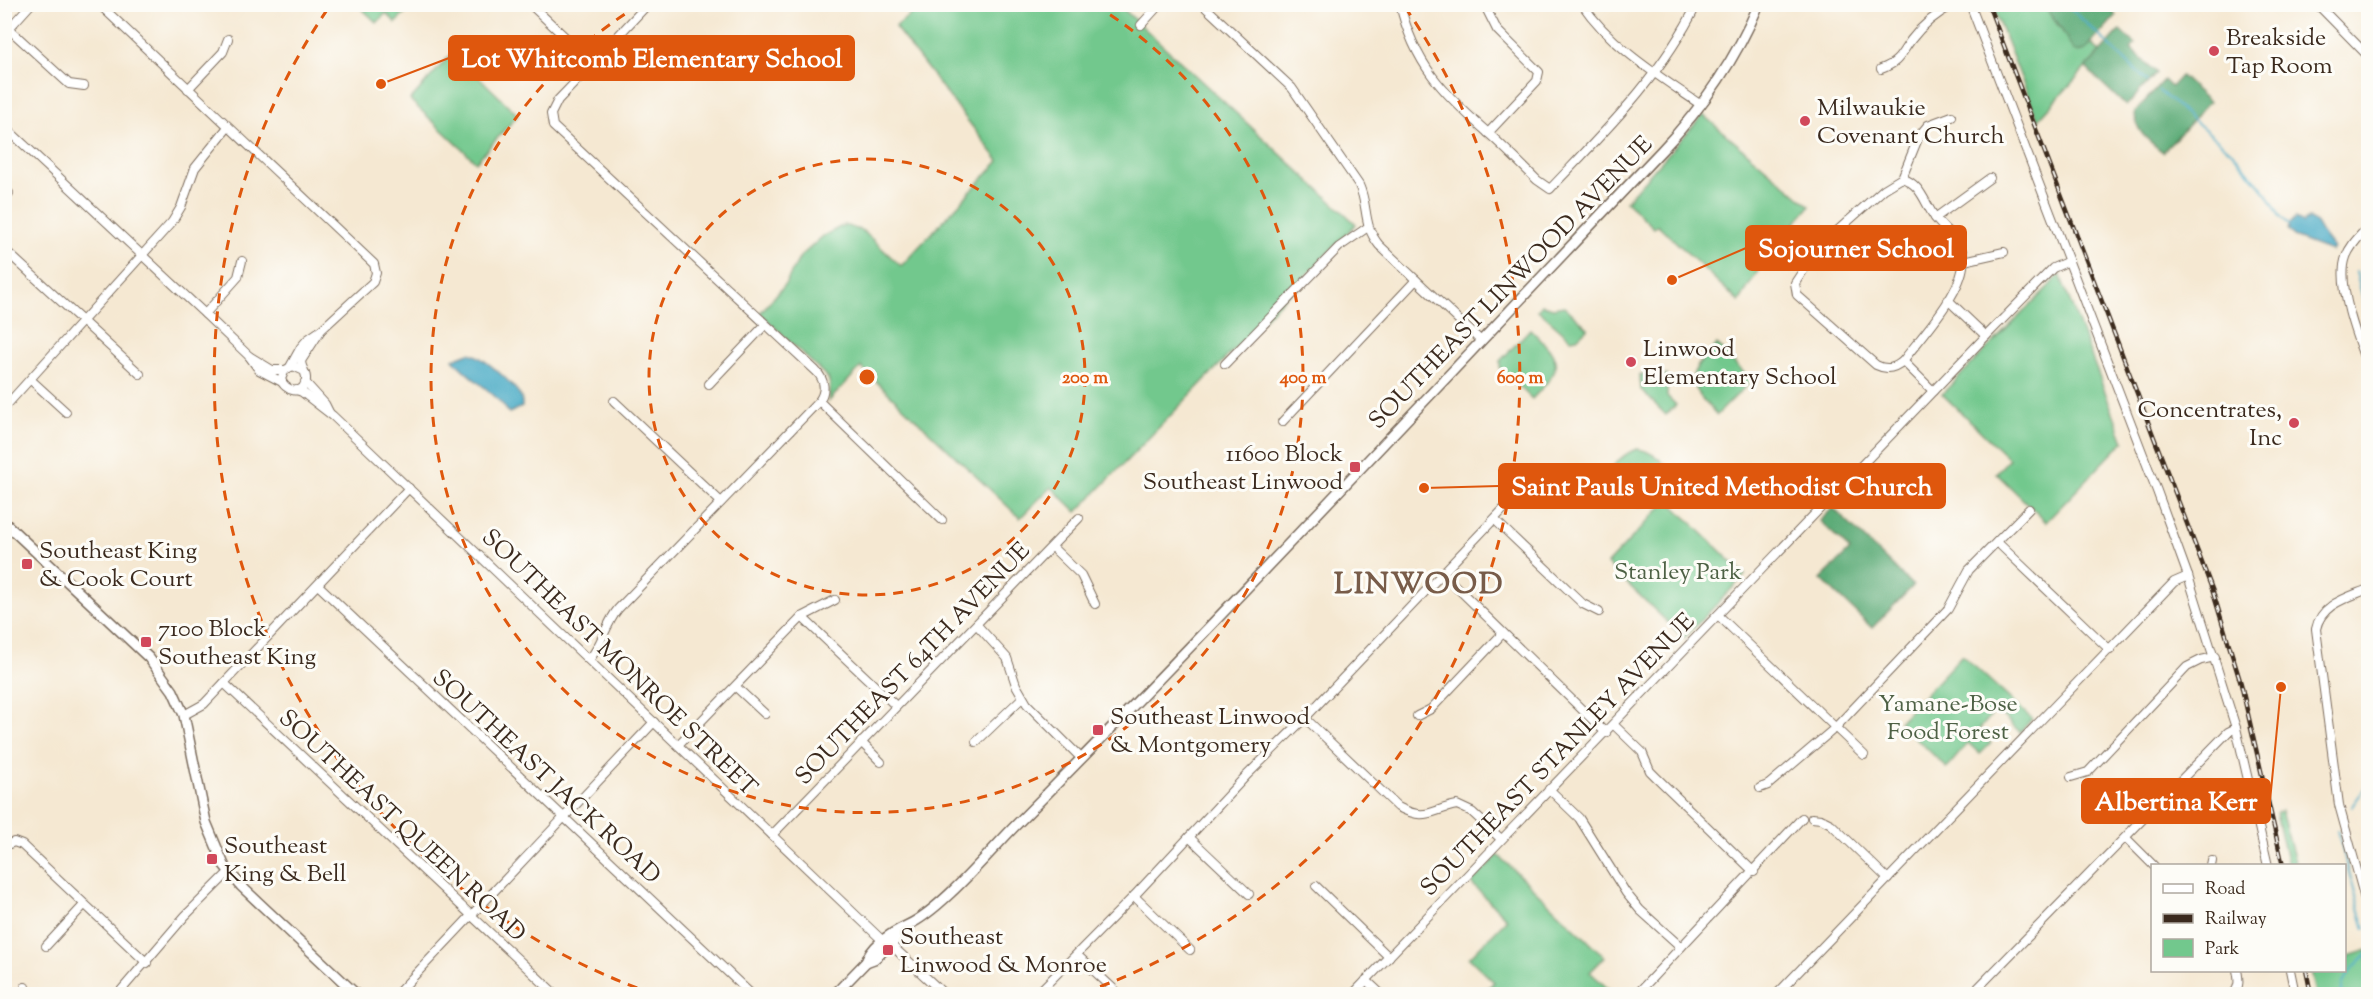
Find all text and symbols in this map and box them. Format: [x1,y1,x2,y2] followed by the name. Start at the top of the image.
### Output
[2226,22,2333,84] place label: Breakside Tap Room
[449,36,854,80] callout: Lot Whitcomb Elementary School
[461,42,843,79] text: Lot Whitcomb Elementary School
[2207,44,2221,58] marker: Breakside Tap Room
[1817,92,2005,154] place label: Milwaukie Covenant Church
[1798,114,1812,128] marker: Milwaukie Covenant Church
[1362,129,1662,438] street label: SOUTHEAST LINWOOD AVENUE
[1746,226,1966,270] callout: Sojourner School
[1758,232,1955,269] text: Sojourner School
[1643,333,1837,395] place label: Linwood Elementary School
[1624,355,1638,369] marker: Linwood Elementary School
[1062,366,1108,392] text: 200 m
[1279,366,1326,392] text: 400 m
[1497,366,1543,392] text: 600 m
[857,367,877,387] centre of rings
[2137,394,2282,456] place label: Concentrates, Inc
[2287,416,2301,430] marker: Concentrates, Inc
[1143,438,1343,500] place label: 11600 Block Southeast Linwood
[1348,460,1362,474] marker: 11600 Block Southeast Linwood
[1499,464,1945,508] callout: Saint Pauls United Methodist Church
[1511,470,1933,507] text: Saint Pauls United Methodist Church
[473,522,764,805] street label: SOUTHEAST MONROE STREET
[39,535,197,597] place label: Southeast King & Cook Court
[788,535,1039,793] street label: SOUTHEAST 64TH AVENUE
[1614,556,1742,590] park label: Stanley Park
[20,557,34,571] marker: Southeast King & Cook Court
[1334,564,1504,607] district label: LINWOOD
[1413,606,1704,905] street label: SOUTHEAST STANLEY AVENUE
[158,613,316,675] place label: 7100 Block Southeast King
[139,635,153,649] marker: 7100 Block Southeast King
[424,662,668,893] street label: SOUTHEAST JACK ROAD
[1878,688,2018,750] park label: Yamane-Bose Food Forest
[1110,701,1311,763] place label: Southeast Linwood & Montgomery
[270,702,533,951] street label: SOUTHEAST QUEEN ROAD
[1091,723,1105,737] marker: Southeast Linwood & Montgomery
[2082,779,2270,823] callout: Albertina Kerr
[2094,785,2258,822] text: Albertina Kerr
[224,830,347,892] place label: Southeast King & Bell
[205,852,219,866] marker: Southeast King & Bell
[2151,864,2346,972] legend
[2205,877,2245,903] text: Road
[2205,907,2267,933] text: Railway
[900,921,1107,983] place label: Southeast Linwood & Monroe
[2205,937,2240,963] text: Park
[881,943,895,957] marker: Southeast Linwood & Monroe

